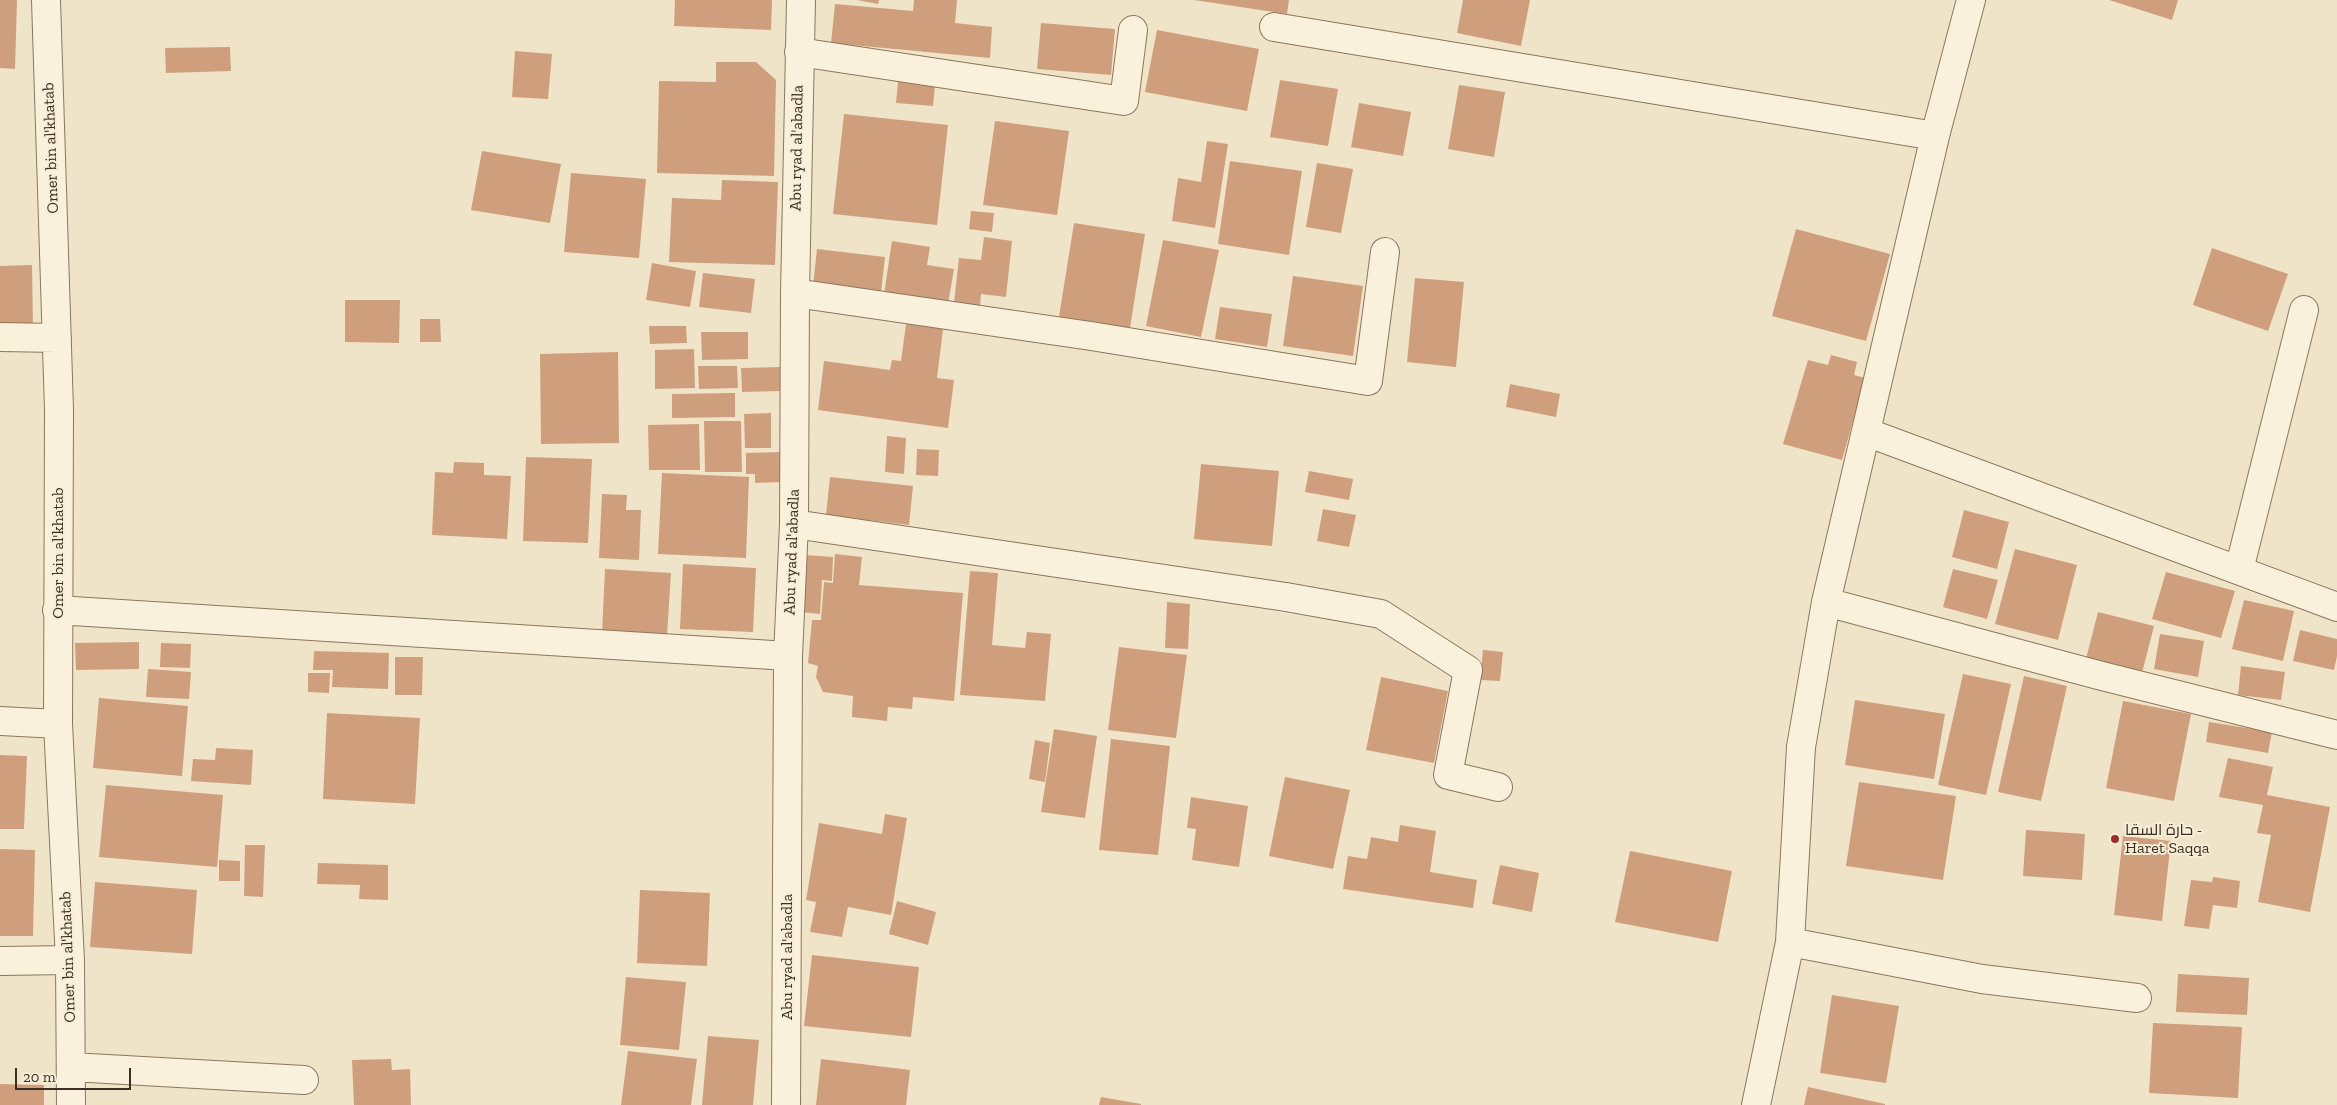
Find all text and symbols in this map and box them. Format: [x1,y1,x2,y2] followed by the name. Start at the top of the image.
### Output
[39,82,63,214] street label: Omer bin al'khatab
[786,85,808,211] street label: Abu ryad al'abadla
[48,487,68,619] street label: Omer bin al'khatab
[780,489,804,615] street label: Abu ryad al'abadla
[2125,820,2210,858] place label: حارة السقا - Haret Saqqa
[2109,833,2121,845] marker: حارة السقا - Haret Saqqa
[56,891,80,1023] street label: Omer bin al'khatab
[777,894,797,1020] street label: Abu ryad al'abadla
[18,1058,134,1090] scale bar
[23,1068,56,1086] text: 20 m

